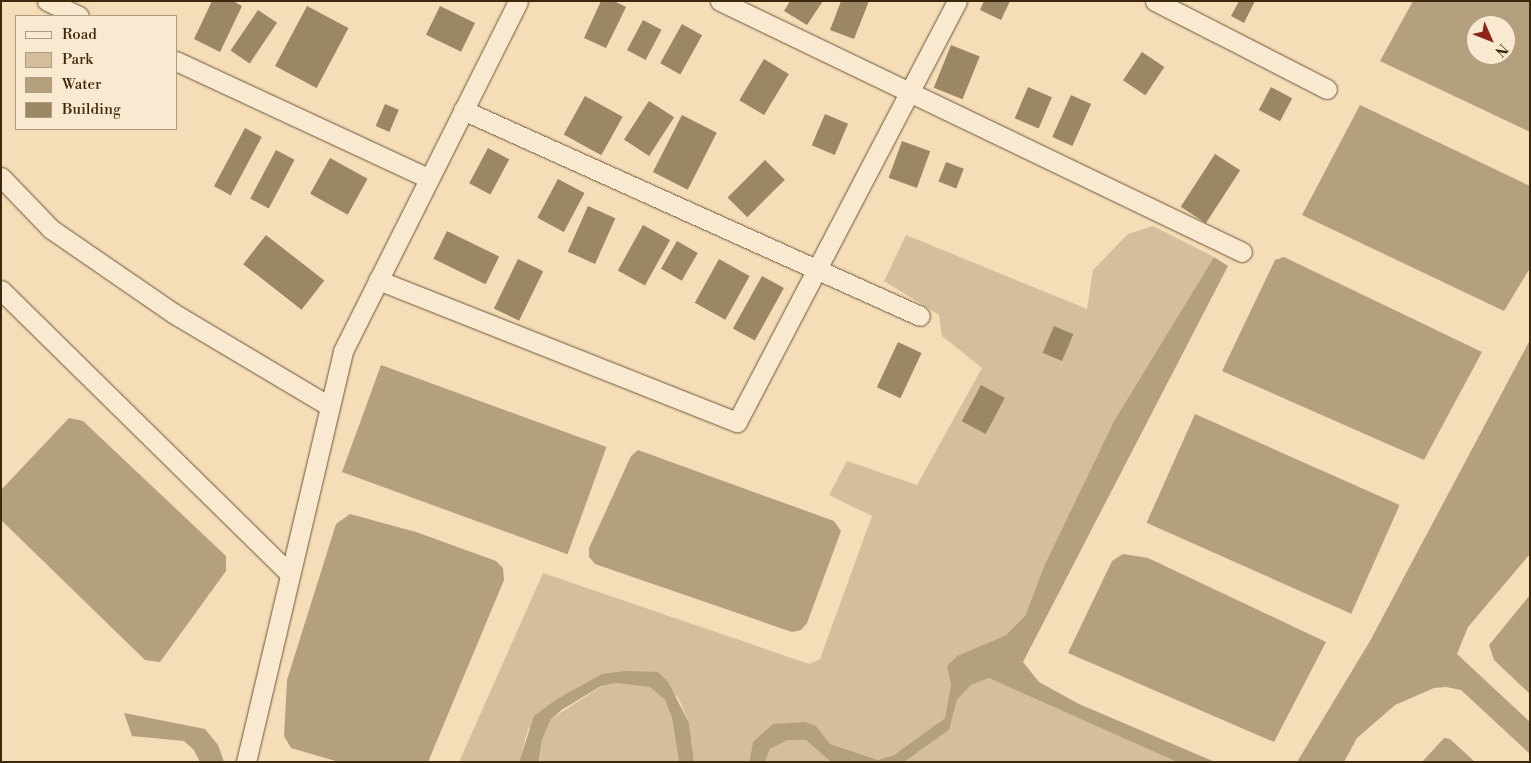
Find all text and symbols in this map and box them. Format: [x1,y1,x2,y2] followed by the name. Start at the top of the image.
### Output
[15,15,178,130] legend
[1466,15,1516,65] north arrow
[62,25,97,44] text: Road
[1491,39,1511,60] text: N
[62,50,93,69] text: Park
[62,75,101,94] text: Water
[62,100,121,119] text: Building

